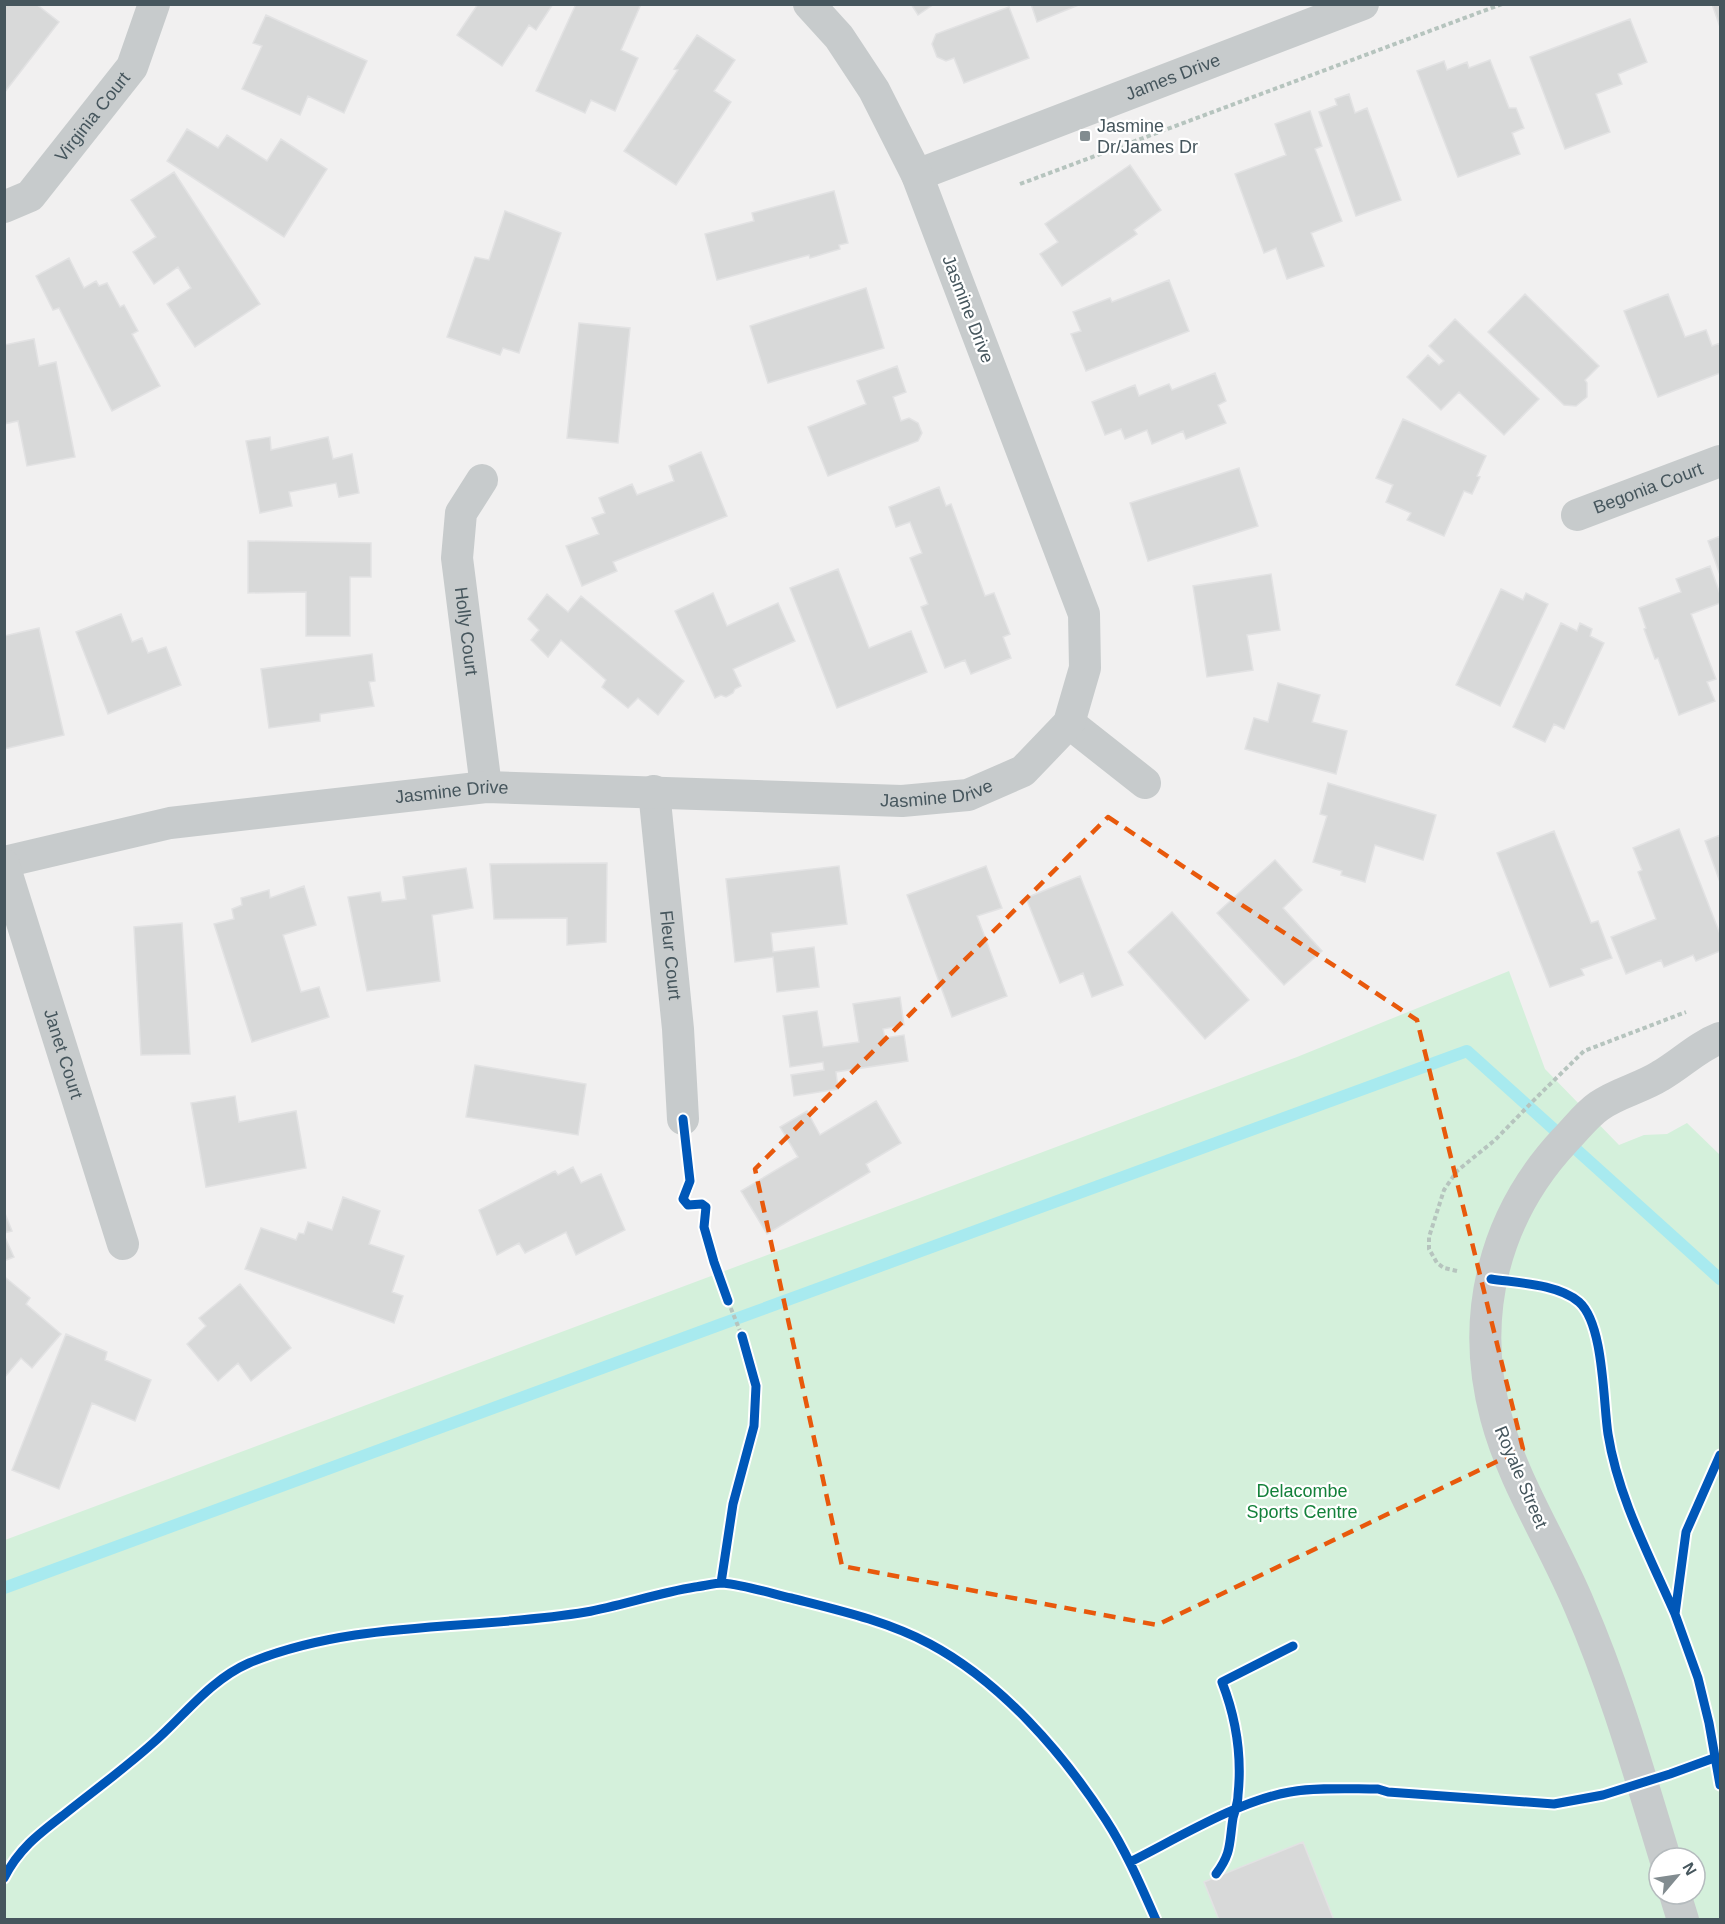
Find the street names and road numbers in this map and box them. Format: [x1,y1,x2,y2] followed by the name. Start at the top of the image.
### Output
[1123,50,1223,104] street label: James Drive
[51,68,134,166] street label: Virginia Court
[938,252,998,366] street label: Jasmine Drive
[1591,458,1705,518] street label: Begonia Court
[451,586,482,677] street label: Holly Court
[880,775,996,811] street label: Jasmine Drive
[394,777,509,807] street label: Jasmine Drive
[656,909,685,1001] street label: Fleur Court
[40,1006,87,1101] street label: Janet Court
[1490,1423,1552,1531] street label: Royale Street

